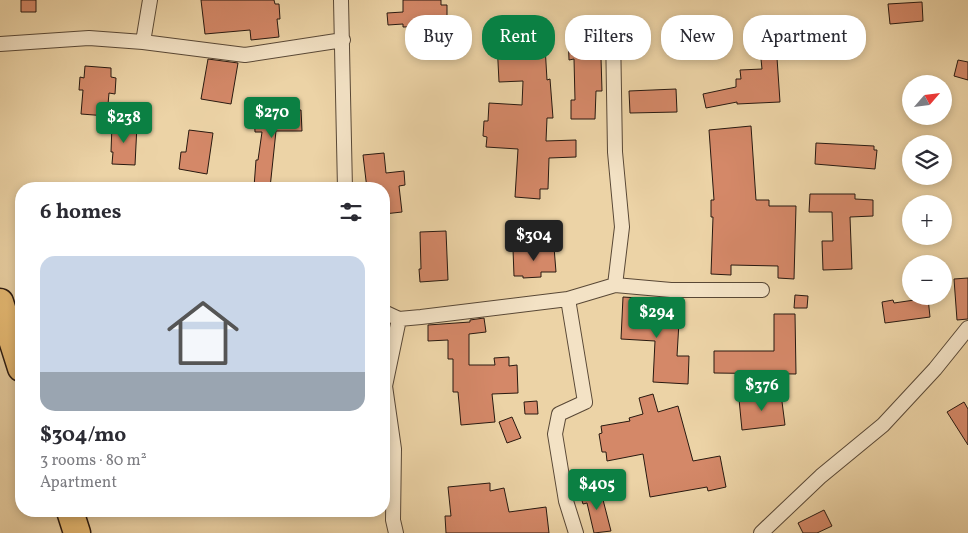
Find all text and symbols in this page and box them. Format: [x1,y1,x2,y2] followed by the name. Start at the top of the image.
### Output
[405,15,472,60] chip: Buy
[482,15,555,60] chip: Rent
[565,15,651,60] chip: Filters
[661,15,733,60] chip: New
[743,15,866,60] chip: Apartment
[902,75,952,125] north arrow
[902,75,952,305] map controls
[242,96,302,139] pin: $270
[94,102,154,144] pin: $238
[255,102,289,124] text: $270
[107,107,141,129] text: $238
[902,135,952,185] button: layers
[902,195,952,245] button: +
[40,198,121,227] text: 6 homes
[337,198,365,226] icon: filters
[504,220,564,262] pin: $304
[516,225,552,247] text: $304
[902,255,952,305] button: −
[158,288,248,378] icon: home
[627,296,687,339] pin: $294
[639,302,675,324] text: $294
[732,370,792,412] pin: $376
[745,375,779,397] text: $376
[40,421,126,450] text: $304/mo
[40,450,147,472] text: 3 rooms · 80 m²
[567,468,627,511] pin: $405
[40,472,117,494] text: Apartment
[579,474,615,496] text: $405

